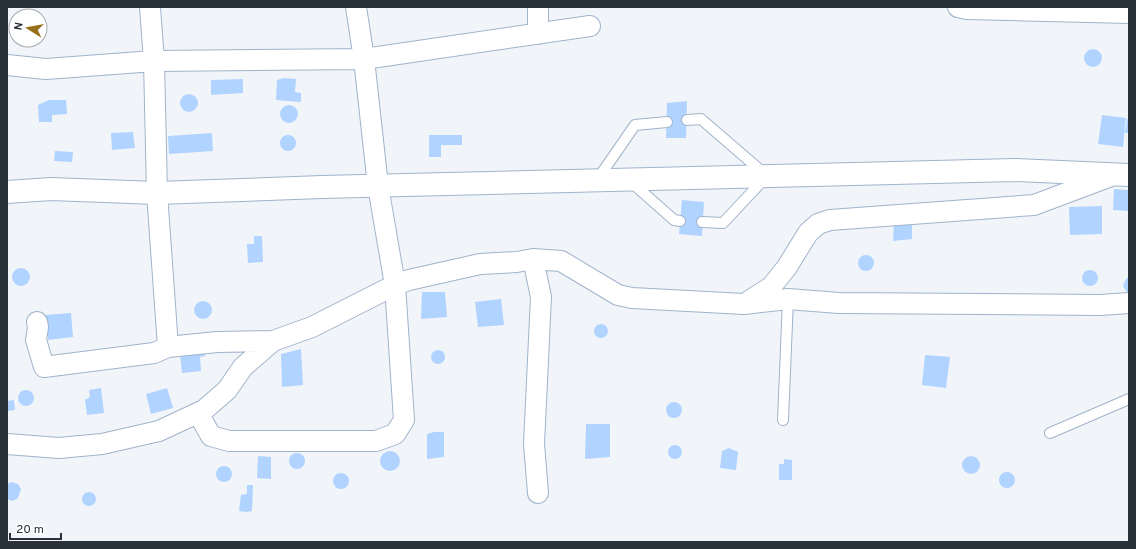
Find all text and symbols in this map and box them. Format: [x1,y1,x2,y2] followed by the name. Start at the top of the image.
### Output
[8,8,48,48] north arrow
[12,21,27,31] text: N
[10,515,61,541] scale bar
[16,522,44,538] text: 20 m

